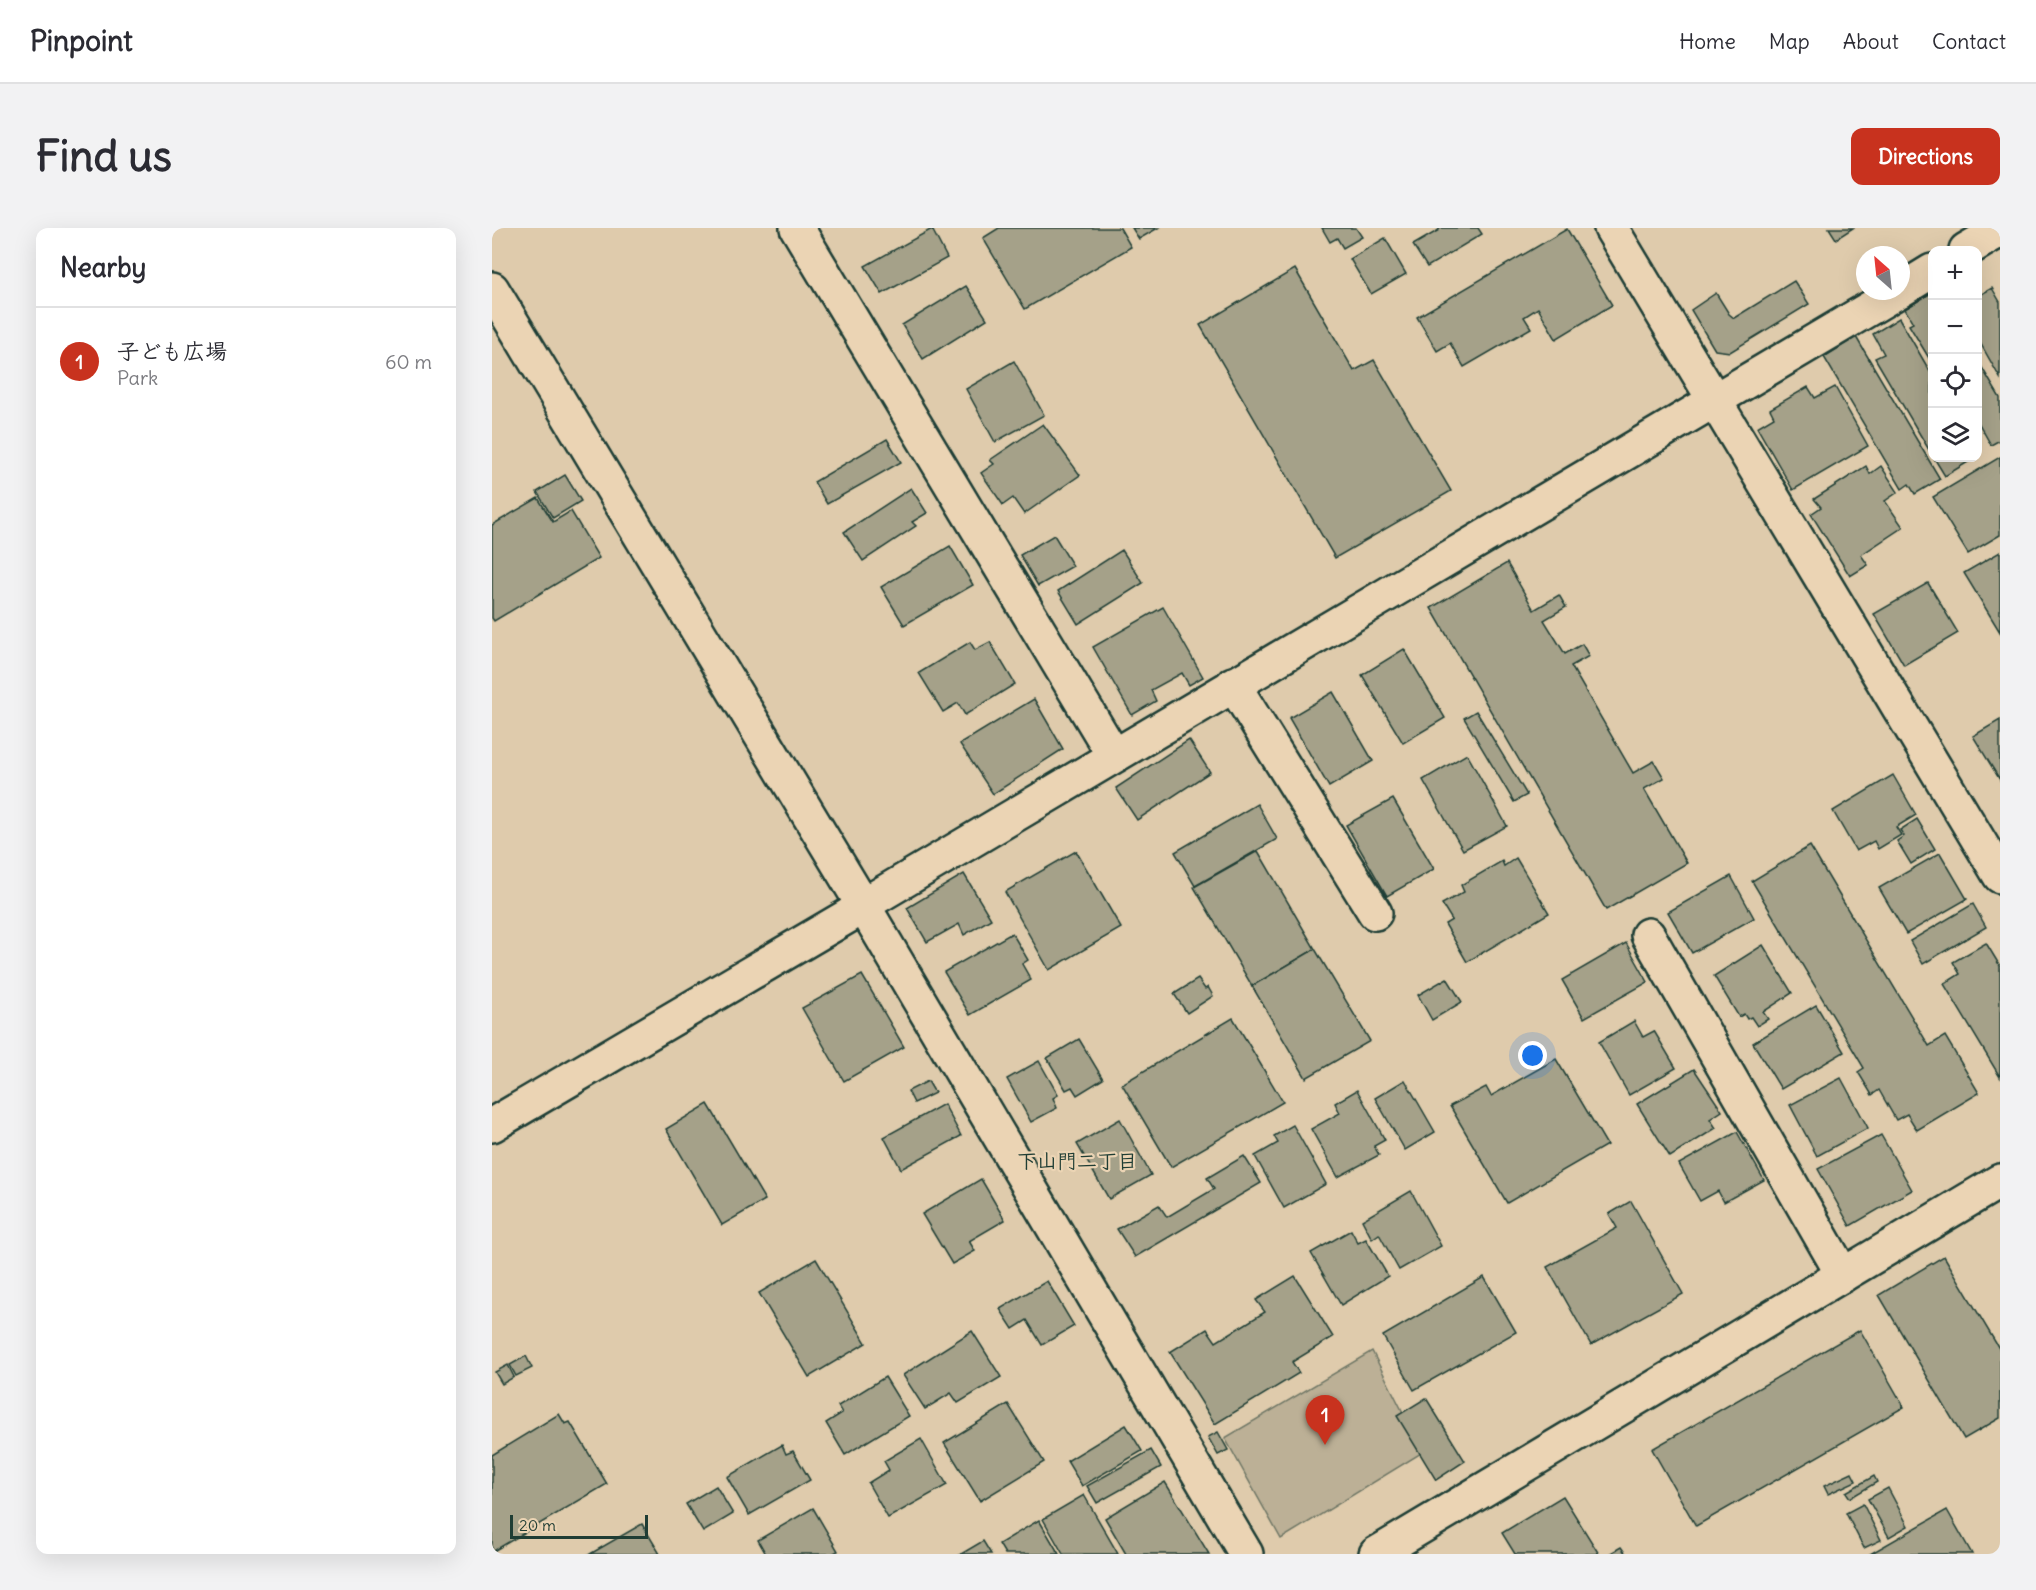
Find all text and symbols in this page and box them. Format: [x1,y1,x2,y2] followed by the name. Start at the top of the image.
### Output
[30,23,133,59] text: Pinpoint
[1679,28,1736,55] text: Home
[1769,28,1810,55] text: Map
[1843,28,1899,55] text: About
[1932,28,2006,55] text: Contact
[1851,128,2000,185] button: Directions
[36,130,172,182] text: Find us
[1856,246,1910,300] north arrow
[1928,246,1982,462] map controls
[1928,246,1982,300] button: +
[60,251,146,284] text: Nearby
[1928,300,1982,354] button: −
[117,337,227,365] text: 子ども広場
[76,349,83,374] text: 1
[385,349,432,374] text: 60 m
[1928,354,1982,408] button: locate
[117,365,158,390] text: Park
[1928,408,1982,462] button: layers
[1518,1041,1547,1070] your location
[1017,1148,1137,1173] district label: 下山門二丁目
[1306,1396,1344,1445] pin: 1
[510,1512,648,1540] scale bar
[519,1515,556,1535] text: 20 m

